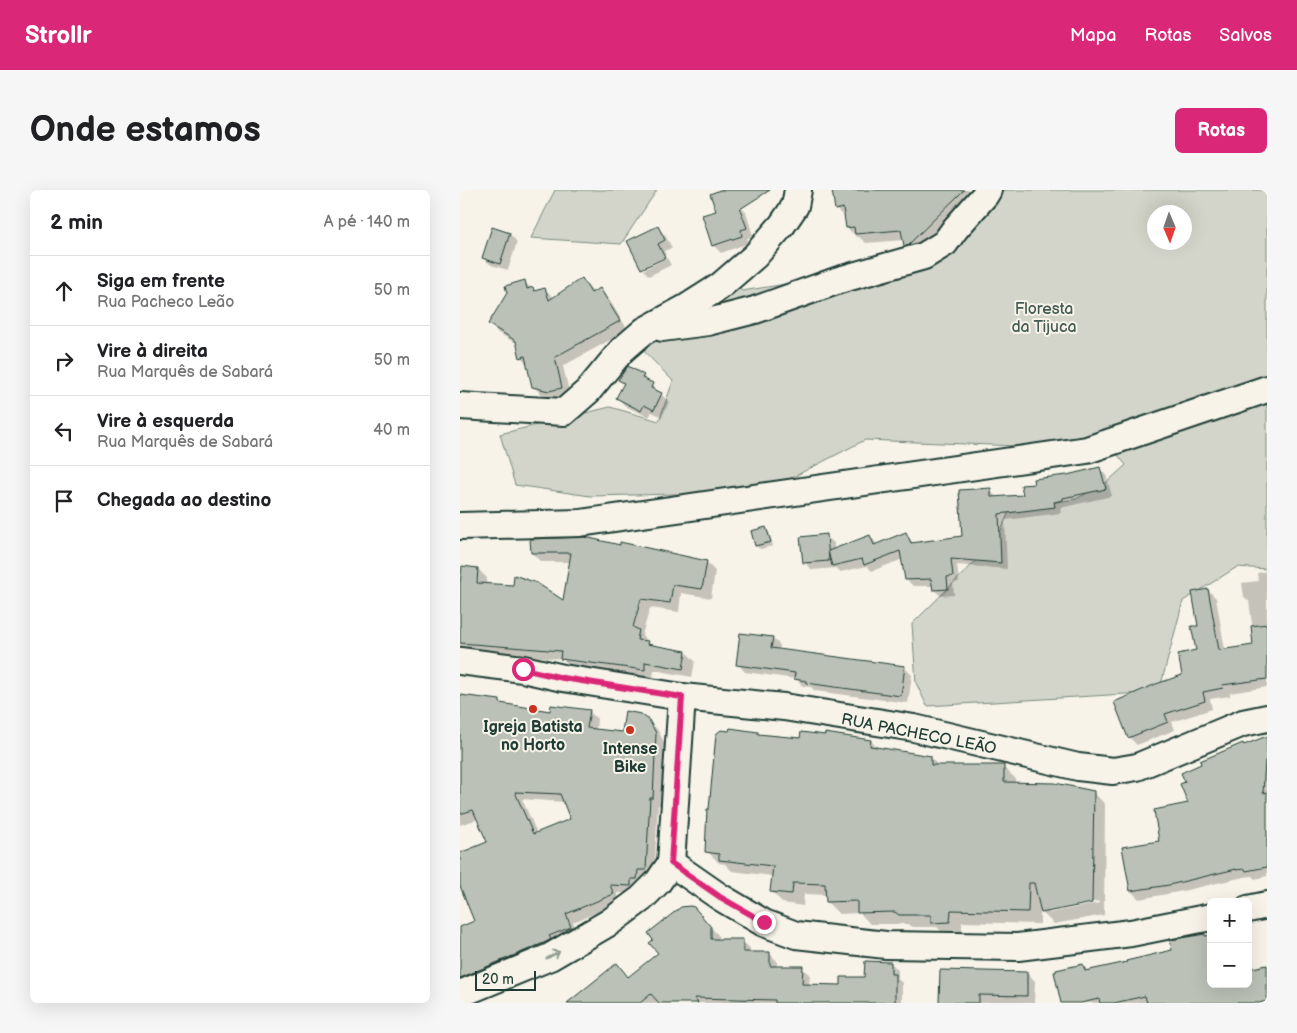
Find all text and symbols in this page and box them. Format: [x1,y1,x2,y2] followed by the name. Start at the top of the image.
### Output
[25,21,92,50] text: Strollr
[1070,25,1116,46] text: Mapa
[1144,25,1191,46] text: Rotas
[1219,25,1272,46] text: Salvos
[1175,108,1267,153] button: Rotas
[30,109,261,152] text: Onde estamos
[1147,205,1192,250] north arrow
[50,210,103,235] text: 2 min
[324,213,410,232] text: A pé · 140 m
[97,270,225,293] text: Siga em frente
[50,277,78,305] icon: ahead
[374,281,410,300] text: 50 m
[97,293,234,312] text: Rua Pacheco Leão
[1011,300,1077,337] park label: Floresta da Tijuca
[97,340,208,363] text: Vire à direita
[50,347,78,375] icon: right
[374,351,410,370] text: 50 m
[97,363,273,382] text: Rua Marquês de Sabará
[97,410,234,433] text: Vire à esquerda
[50,417,78,445] icon: left
[373,421,410,440] text: 40 m
[97,433,273,452] text: Rua Marquês de Sabará
[50,487,78,515] icon: arrive
[97,489,271,512] text: Chegada ao destino
[512,658,535,681] route start
[527,703,539,715] marker: Igreja Batista no Horto
[840,709,998,759] street label: RUA PACHECO LEÃO
[483,718,583,755] place label: Igreja Batista no Horto
[624,724,636,736] marker: Intense Bike
[603,740,657,777] place label: Intense Bike
[1207,898,1252,988] map controls
[1207,898,1252,943] button: +
[753,911,776,934] route end
[1207,943,1252,988] button: −
[546,950,561,960] one-way arrow
[475,968,536,991] scale bar
[482,971,514,988] text: 20 m

